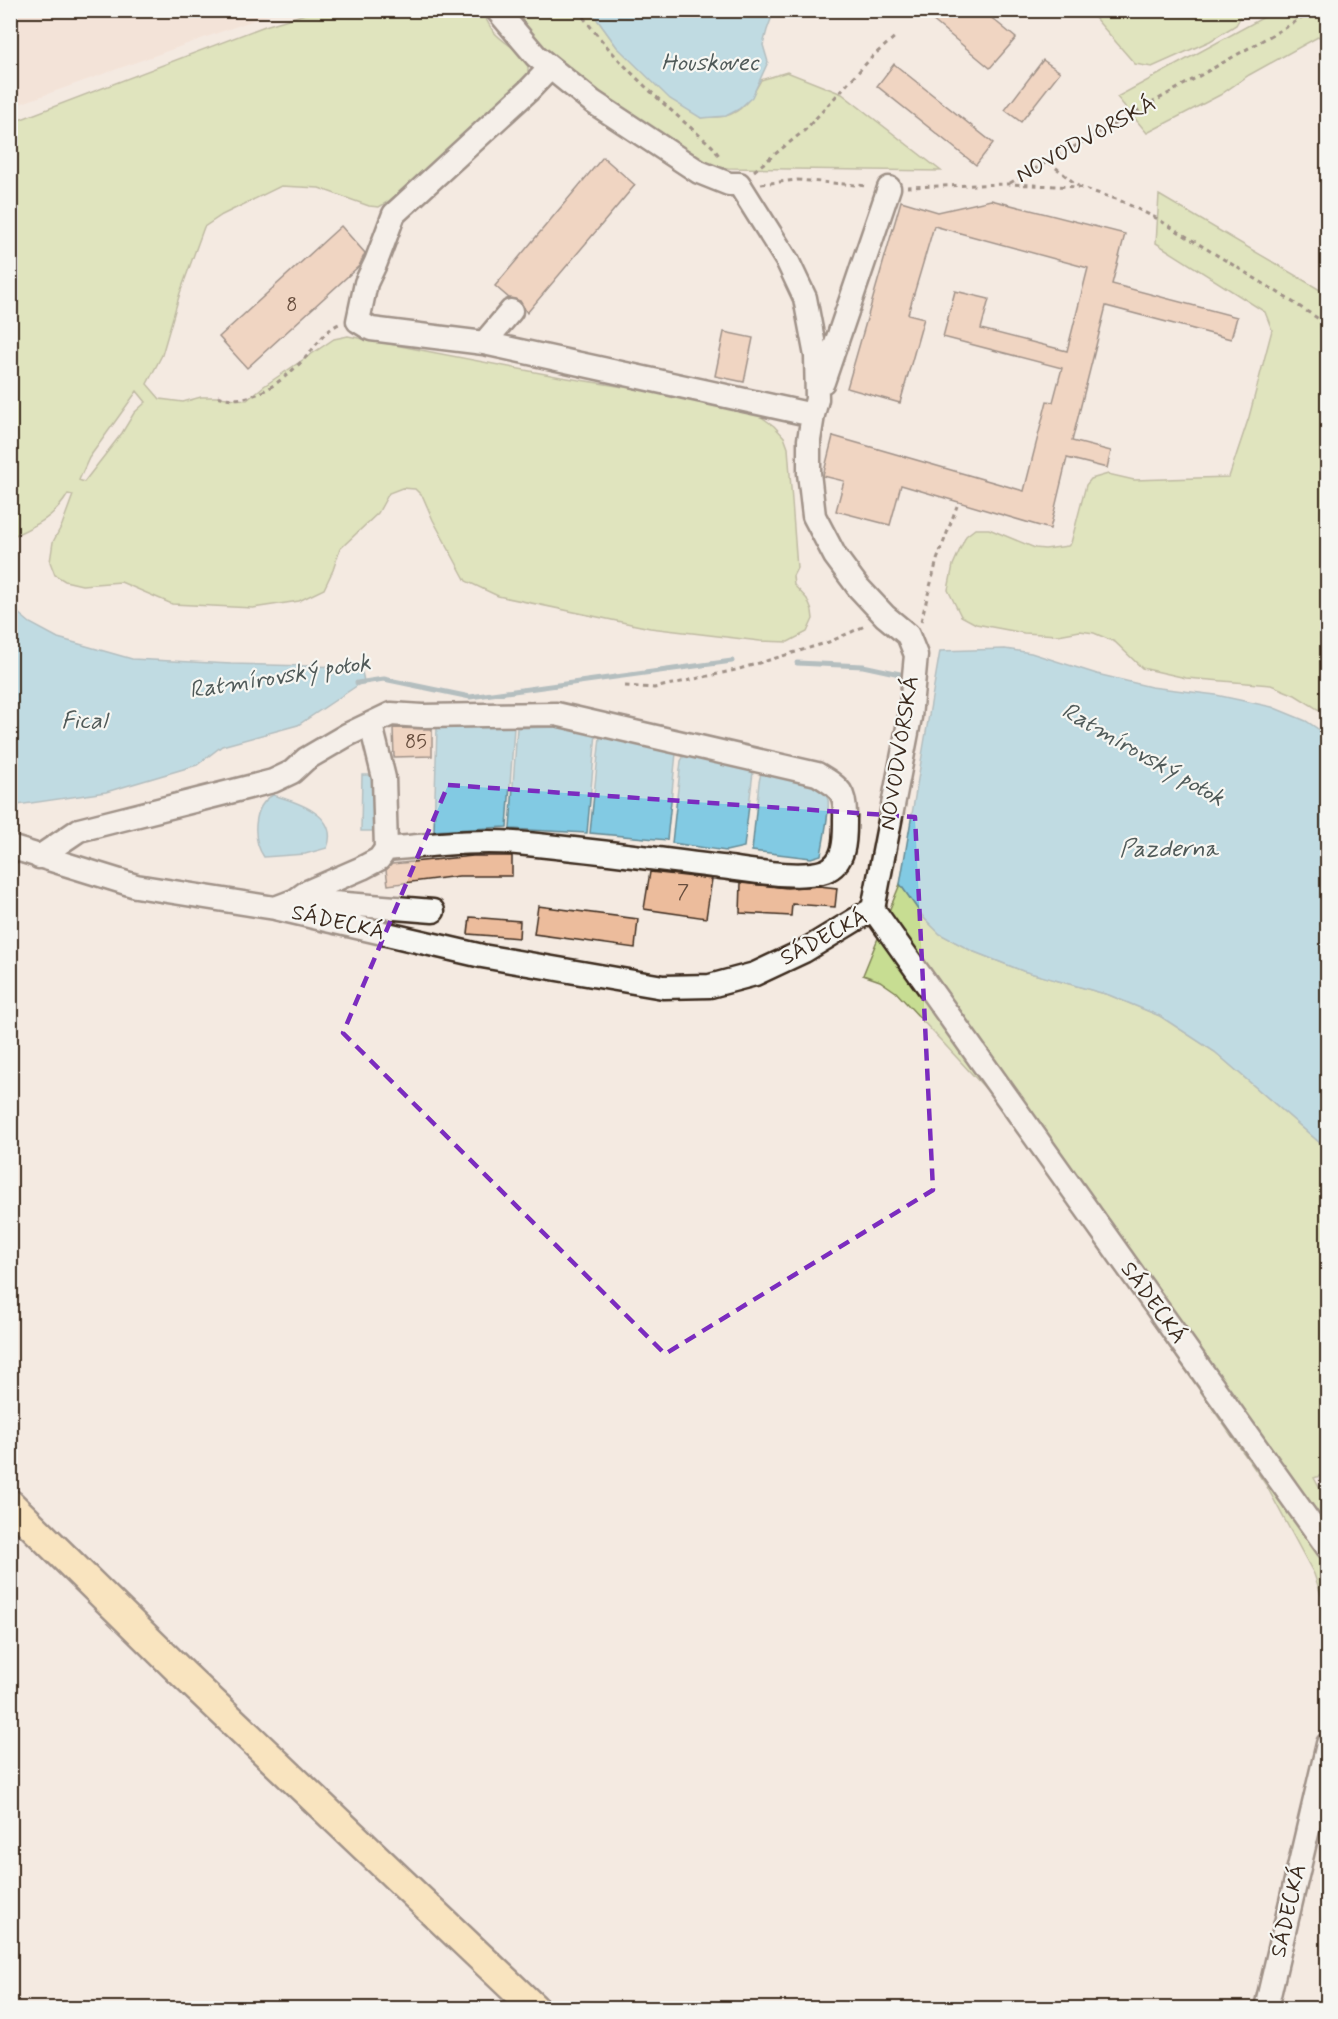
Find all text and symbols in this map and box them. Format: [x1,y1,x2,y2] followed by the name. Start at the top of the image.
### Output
[661,48,760,79] water label: Houskovec
[1011,89,1161,190] street label: NOVODVORSKÁ
[286,292,298,319] house number: 8
[187,647,373,707] water label: Ratmírovský potok
[873,674,926,832] street label: NOVODVORSKÁ
[1056,696,1230,814] water label: Ratmírovský potok
[61,706,110,737] water label: Fical
[405,729,427,756] house number: 85
[1120,834,1220,865] water label: Pazderna
[677,879,689,906] house number: 7
[289,898,387,947] street label: SÁDECKÁ
[775,903,872,973] street label: SÁDECKÁ
[1114,1256,1193,1350] street label: SÁDECKÁ
[1264,1862,1313,1960] street label: SÁDECKÁ

